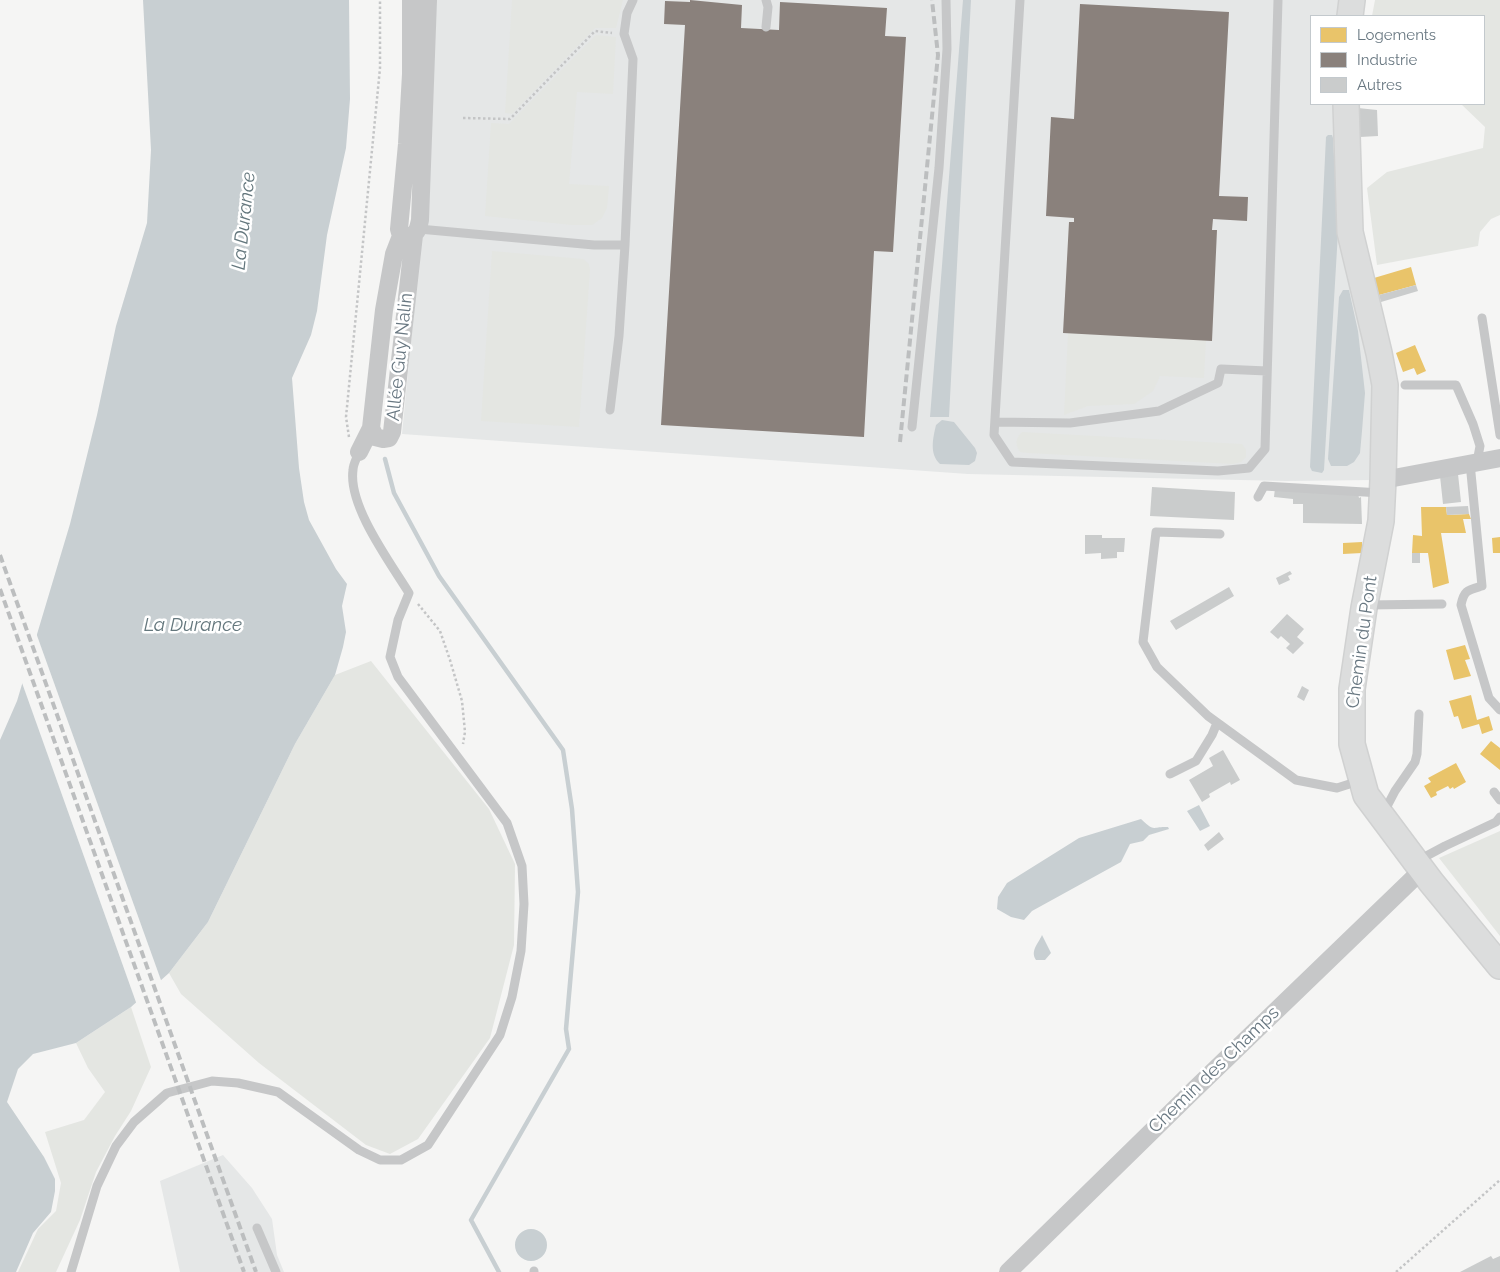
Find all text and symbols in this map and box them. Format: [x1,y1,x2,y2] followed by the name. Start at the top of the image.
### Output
[1310,15,1485,105] legend
[1357,26,1436,44] text: Logements
[1357,51,1417,69] text: Industrie
[1357,76,1402,94] text: Autres
[228,171,260,271] water label: La Durance
[383,292,417,422] street label: Allée Guy Nalin
[1342,574,1382,710] street label: Chemin du Pont
[144,614,242,636] water label: La Durance
[1144,1002,1284,1138] street label: Chemin des Champs

